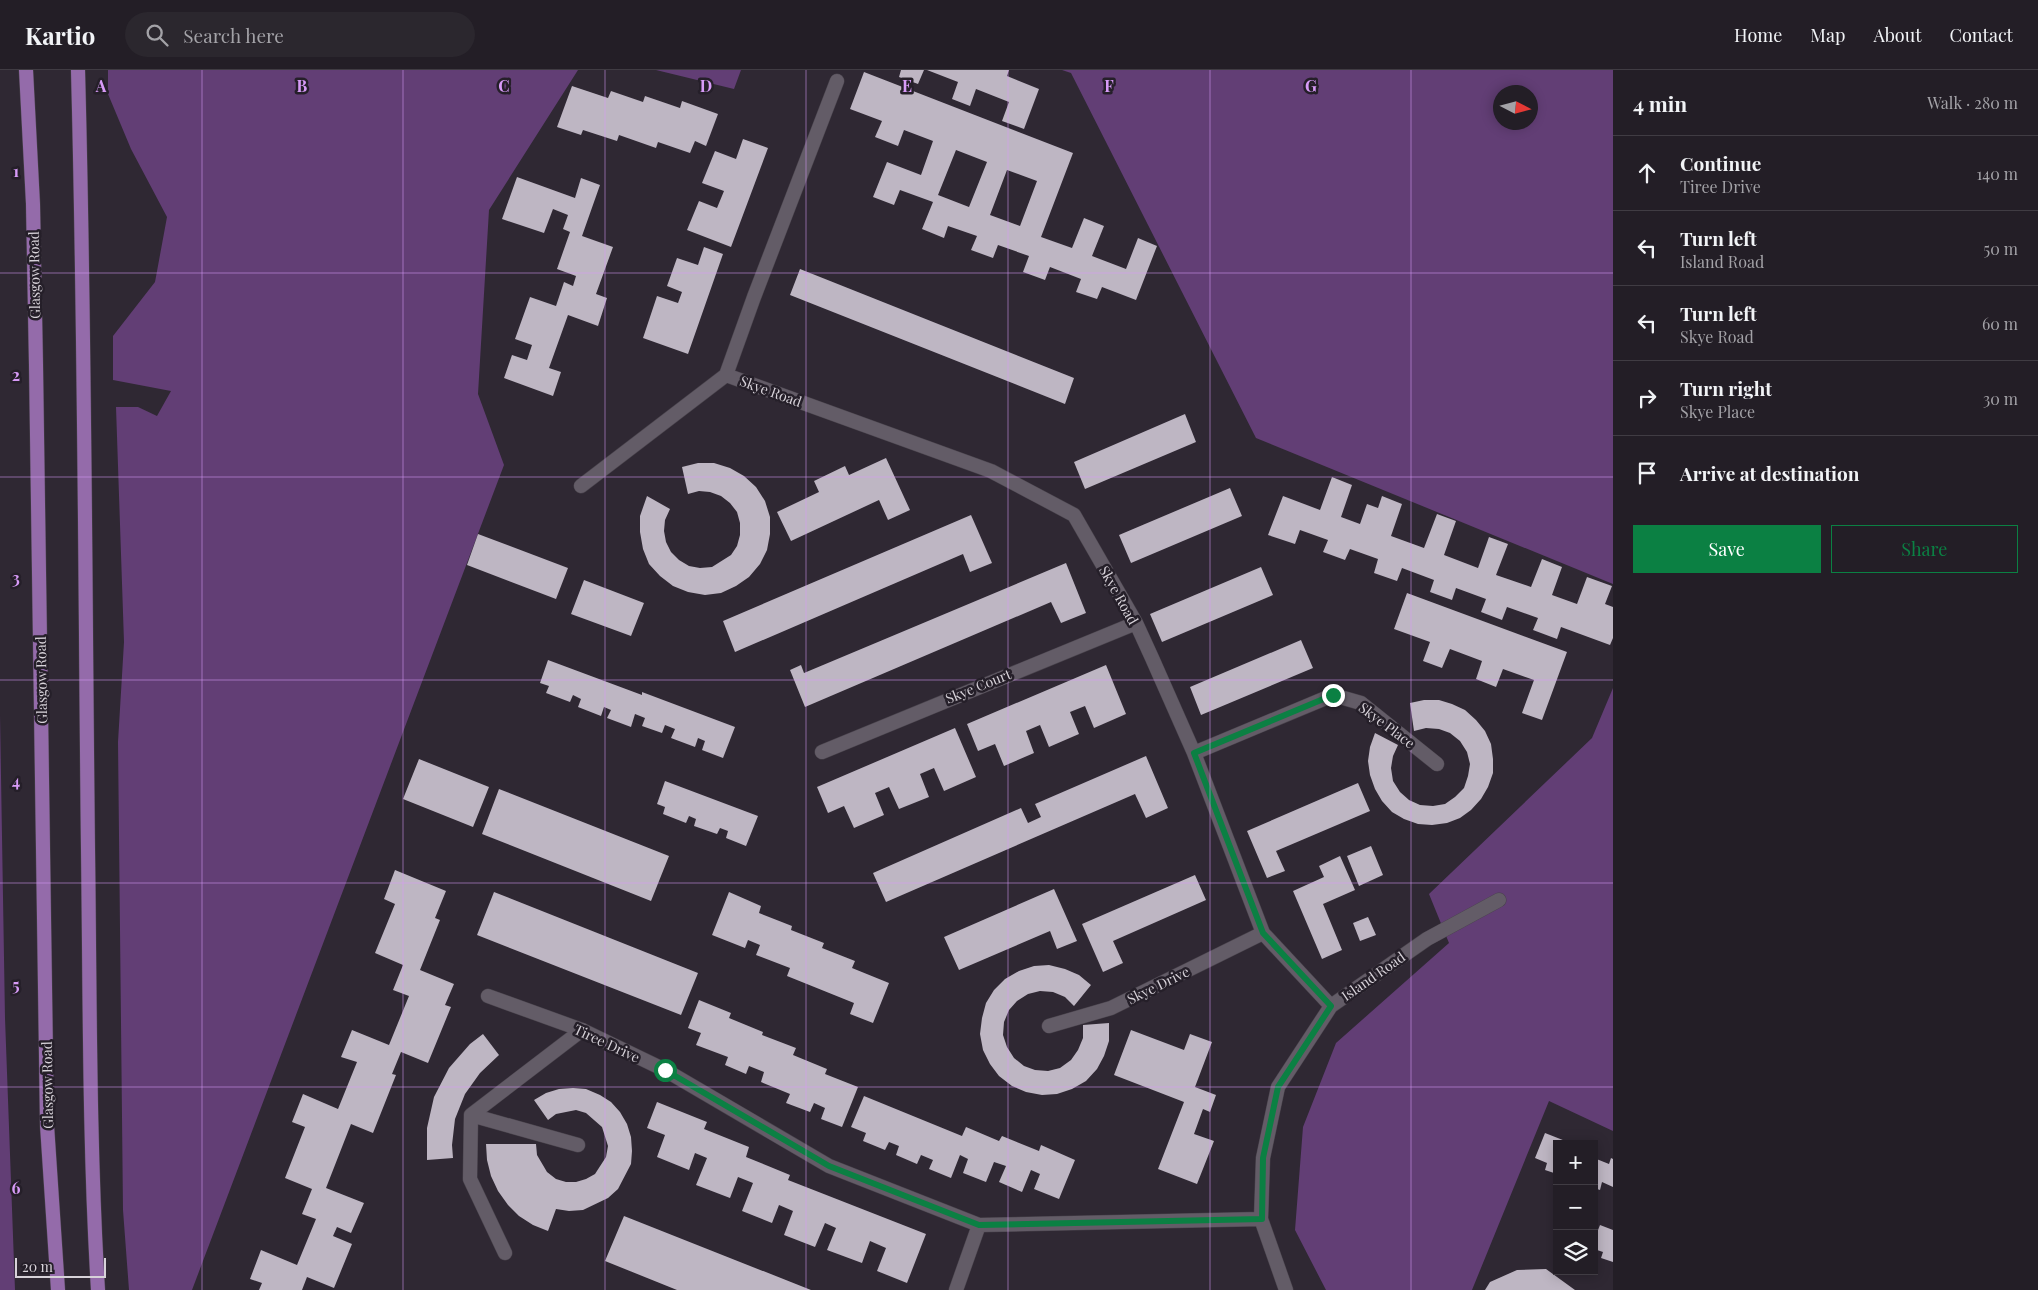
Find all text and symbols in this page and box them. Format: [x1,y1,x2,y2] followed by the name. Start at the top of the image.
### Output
[125,12,475,57] search box
[25,19,95,51] text: Kartio
[143,21,171,49] icon: search
[183,22,284,48] text: Search here
[1734,23,1782,47] text: Home
[1810,23,1845,47] text: Map
[1873,23,1922,47] text: About
[1950,23,2013,47] text: Contact
[95,75,107,96] text: A
[297,75,308,96] text: B
[498,75,510,96] text: C
[700,75,712,96] text: D
[902,75,912,96] text: E
[1104,75,1114,96] text: F
[1305,75,1317,96] text: G
[1493,85,1538,130] north arrow
[1633,89,1687,117] text: 4 min
[1927,92,2018,113] text: Walk · 280 m
[1680,150,1761,176] text: Continue
[1633,159,1661,187] icon: ahead
[13,160,19,181] text: 1
[1976,163,2018,184] text: 140 m
[1680,176,1761,197] text: Tiree Drive
[1680,225,1757,251] text: Turn left
[24,231,44,319] street label: Glasgow Road
[1633,234,1661,262] icon: left
[1984,238,2018,259] text: 50 m
[1680,251,1764,272] text: Island Road
[1680,300,1757,326] text: Turn left
[1633,309,1661,337] icon: left
[1982,313,2018,334] text: 60 m
[1680,326,1754,347] text: Skye Road
[12,364,20,385] text: 2
[737,371,805,411] street label: Skye Road
[1680,375,1772,401] text: Turn right
[1633,384,1661,412] icon: right
[1983,388,2018,409] text: 30 m
[1680,401,1755,422] text: Skye Place
[1633,459,1661,487] icon: arrive
[1680,460,1860,486] text: Arrive at destination
[1633,525,1821,573] button: Save
[1831,525,2018,573] button: Share
[1095,562,1143,628] street label: Skye Road
[12,567,20,588] text: 3
[31,636,51,724] street label: Glasgow Road
[942,664,1015,708] street label: Skye Court
[1322,684,1345,707] route end
[1355,698,1419,752] street label: Skye Place
[12,770,20,791] text: 4
[1337,947,1409,1005] street label: Island Road
[1124,962,1192,1008] street label: Skye Drive
[12,974,20,995] text: 5
[571,1019,643,1067] street label: Tiree Drive
[37,1041,57,1129] street label: Glasgow Road
[654,1059,677,1082] route start
[1553,1140,1598,1275] map controls
[1553,1140,1598,1185] button: +
[12,1177,21,1198] text: 6
[1553,1185,1598,1230] button: −
[1553,1230,1598,1275] button: layers
[15,1255,106,1278] scale bar
[22,1257,53,1276] text: 20 m

